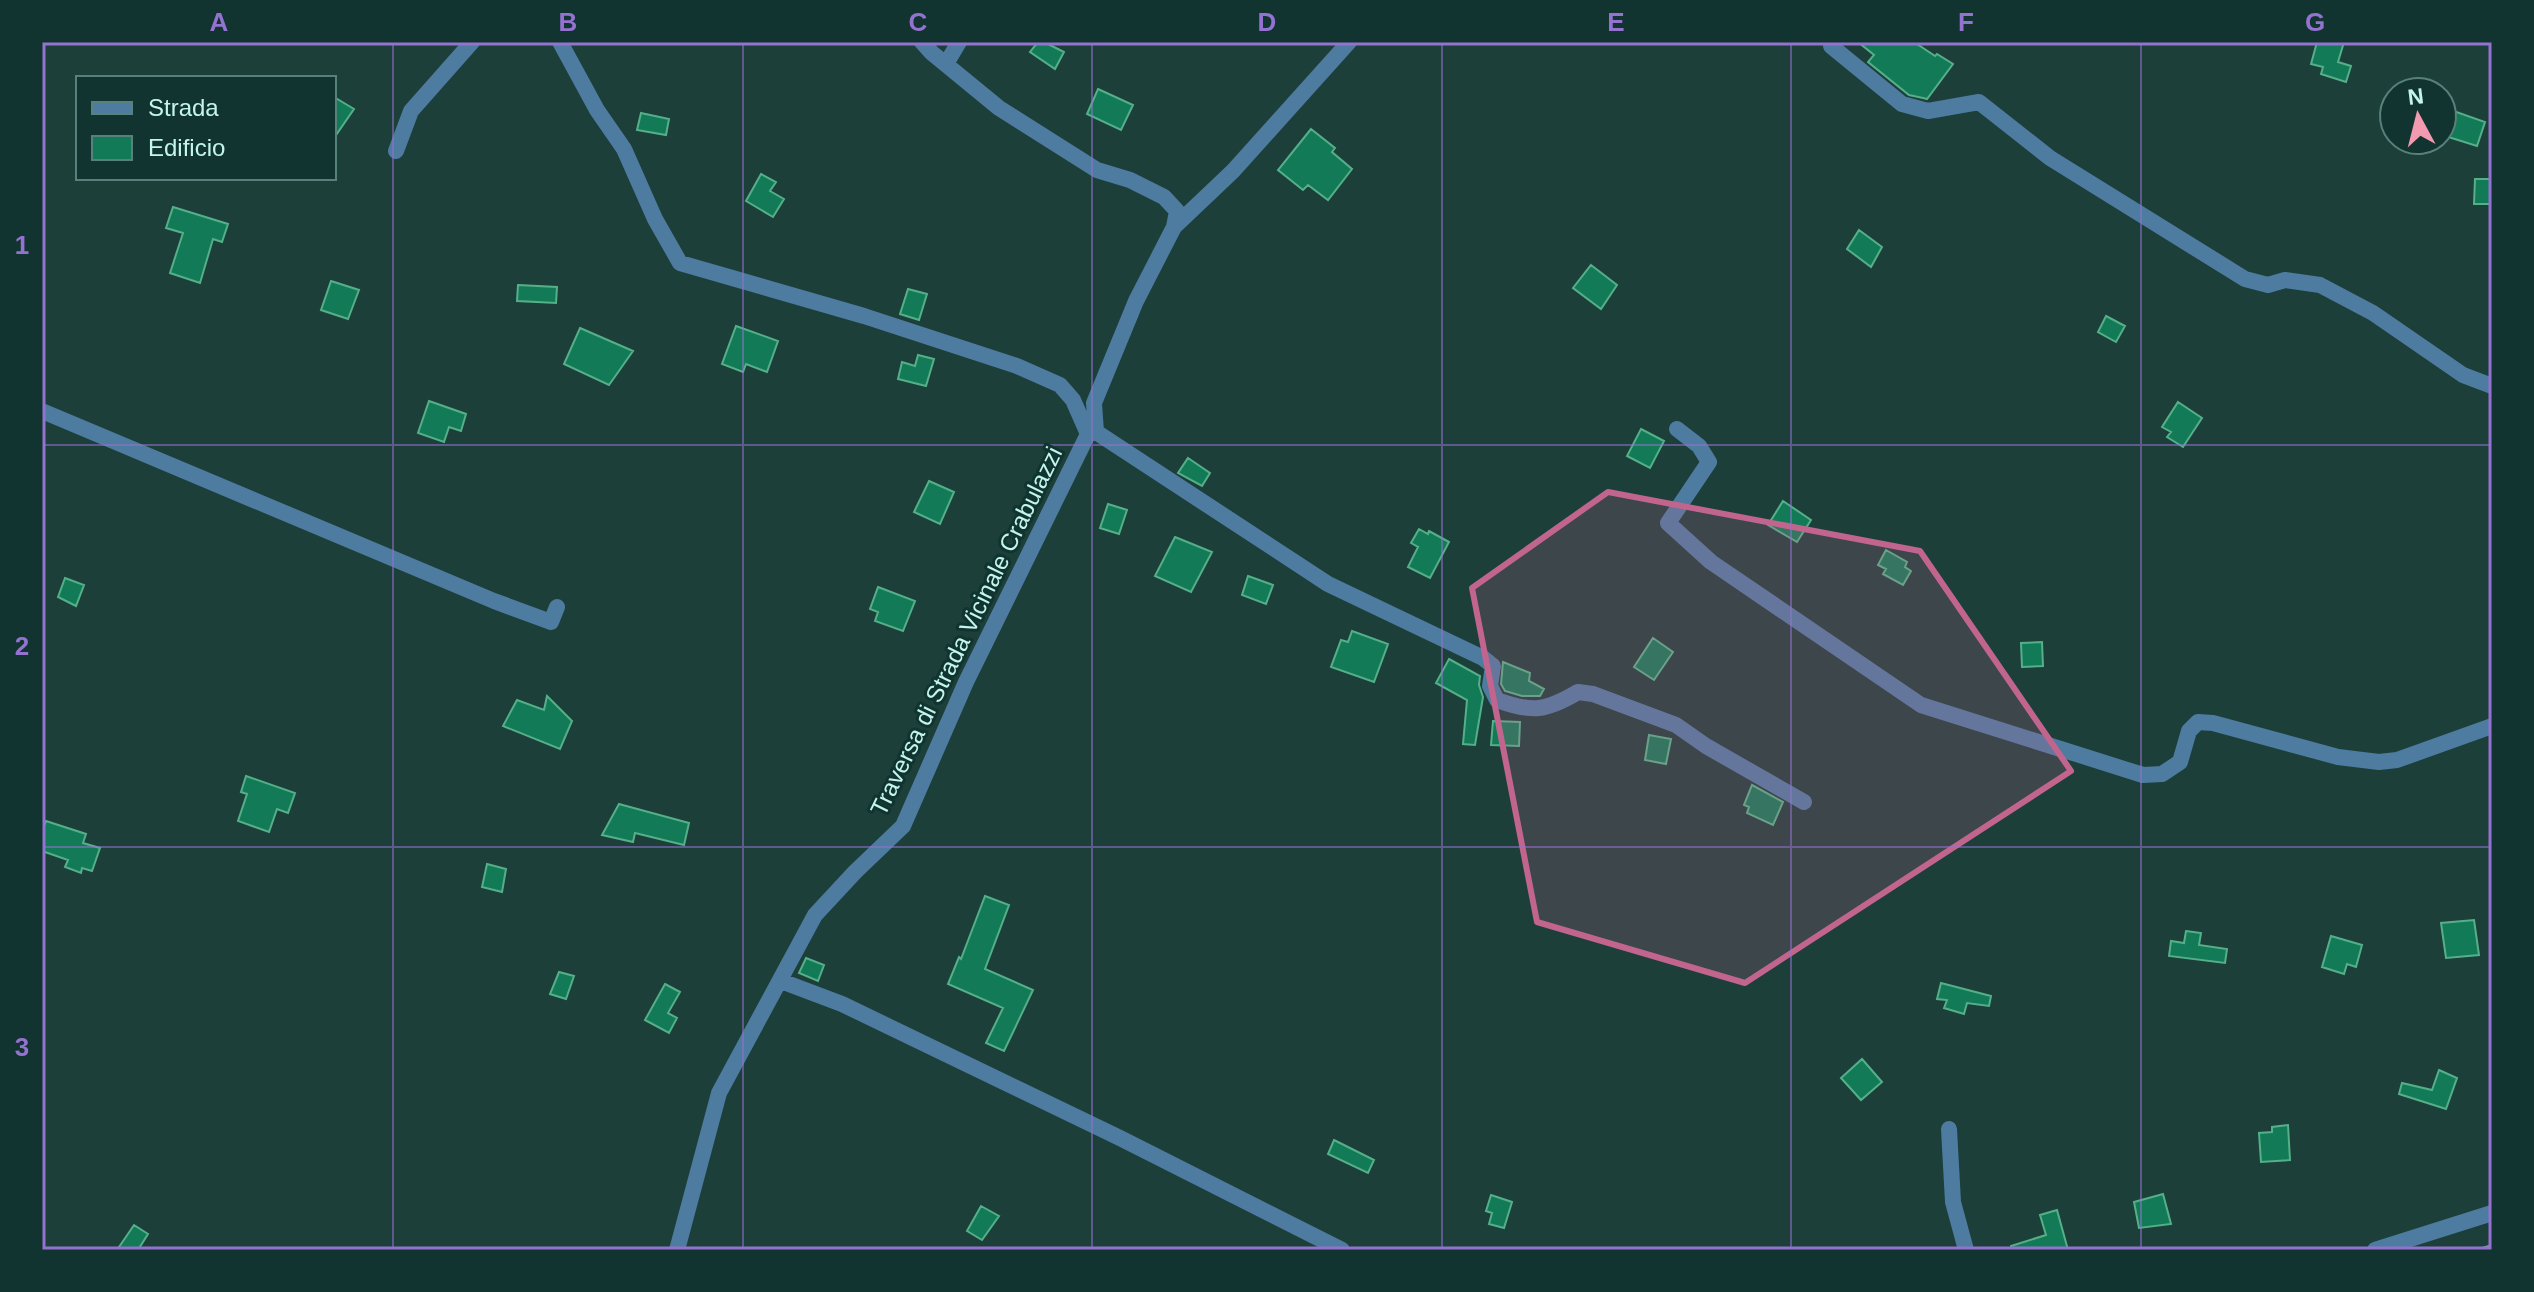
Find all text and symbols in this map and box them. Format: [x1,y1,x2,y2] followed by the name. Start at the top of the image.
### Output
[210,7,229,37] text: A
[559,7,577,37] text: B
[909,7,928,37] text: C
[1258,7,1276,37] text: D
[1607,7,1625,37] text: E
[1958,7,1974,37] text: F
[2305,7,2325,37] text: G
[76,76,336,180] legend
[2378,76,2458,156] north arrow
[2406,83,2425,110] text: N
[148,94,219,121] text: Strada
[148,134,225,161] text: Edificio
[15,230,29,260] text: 1
[865,442,1067,820] street label: Traversa di Strada Vicinale Crabulazzi
[15,631,29,661] text: 2
[15,1032,29,1062] text: 3

